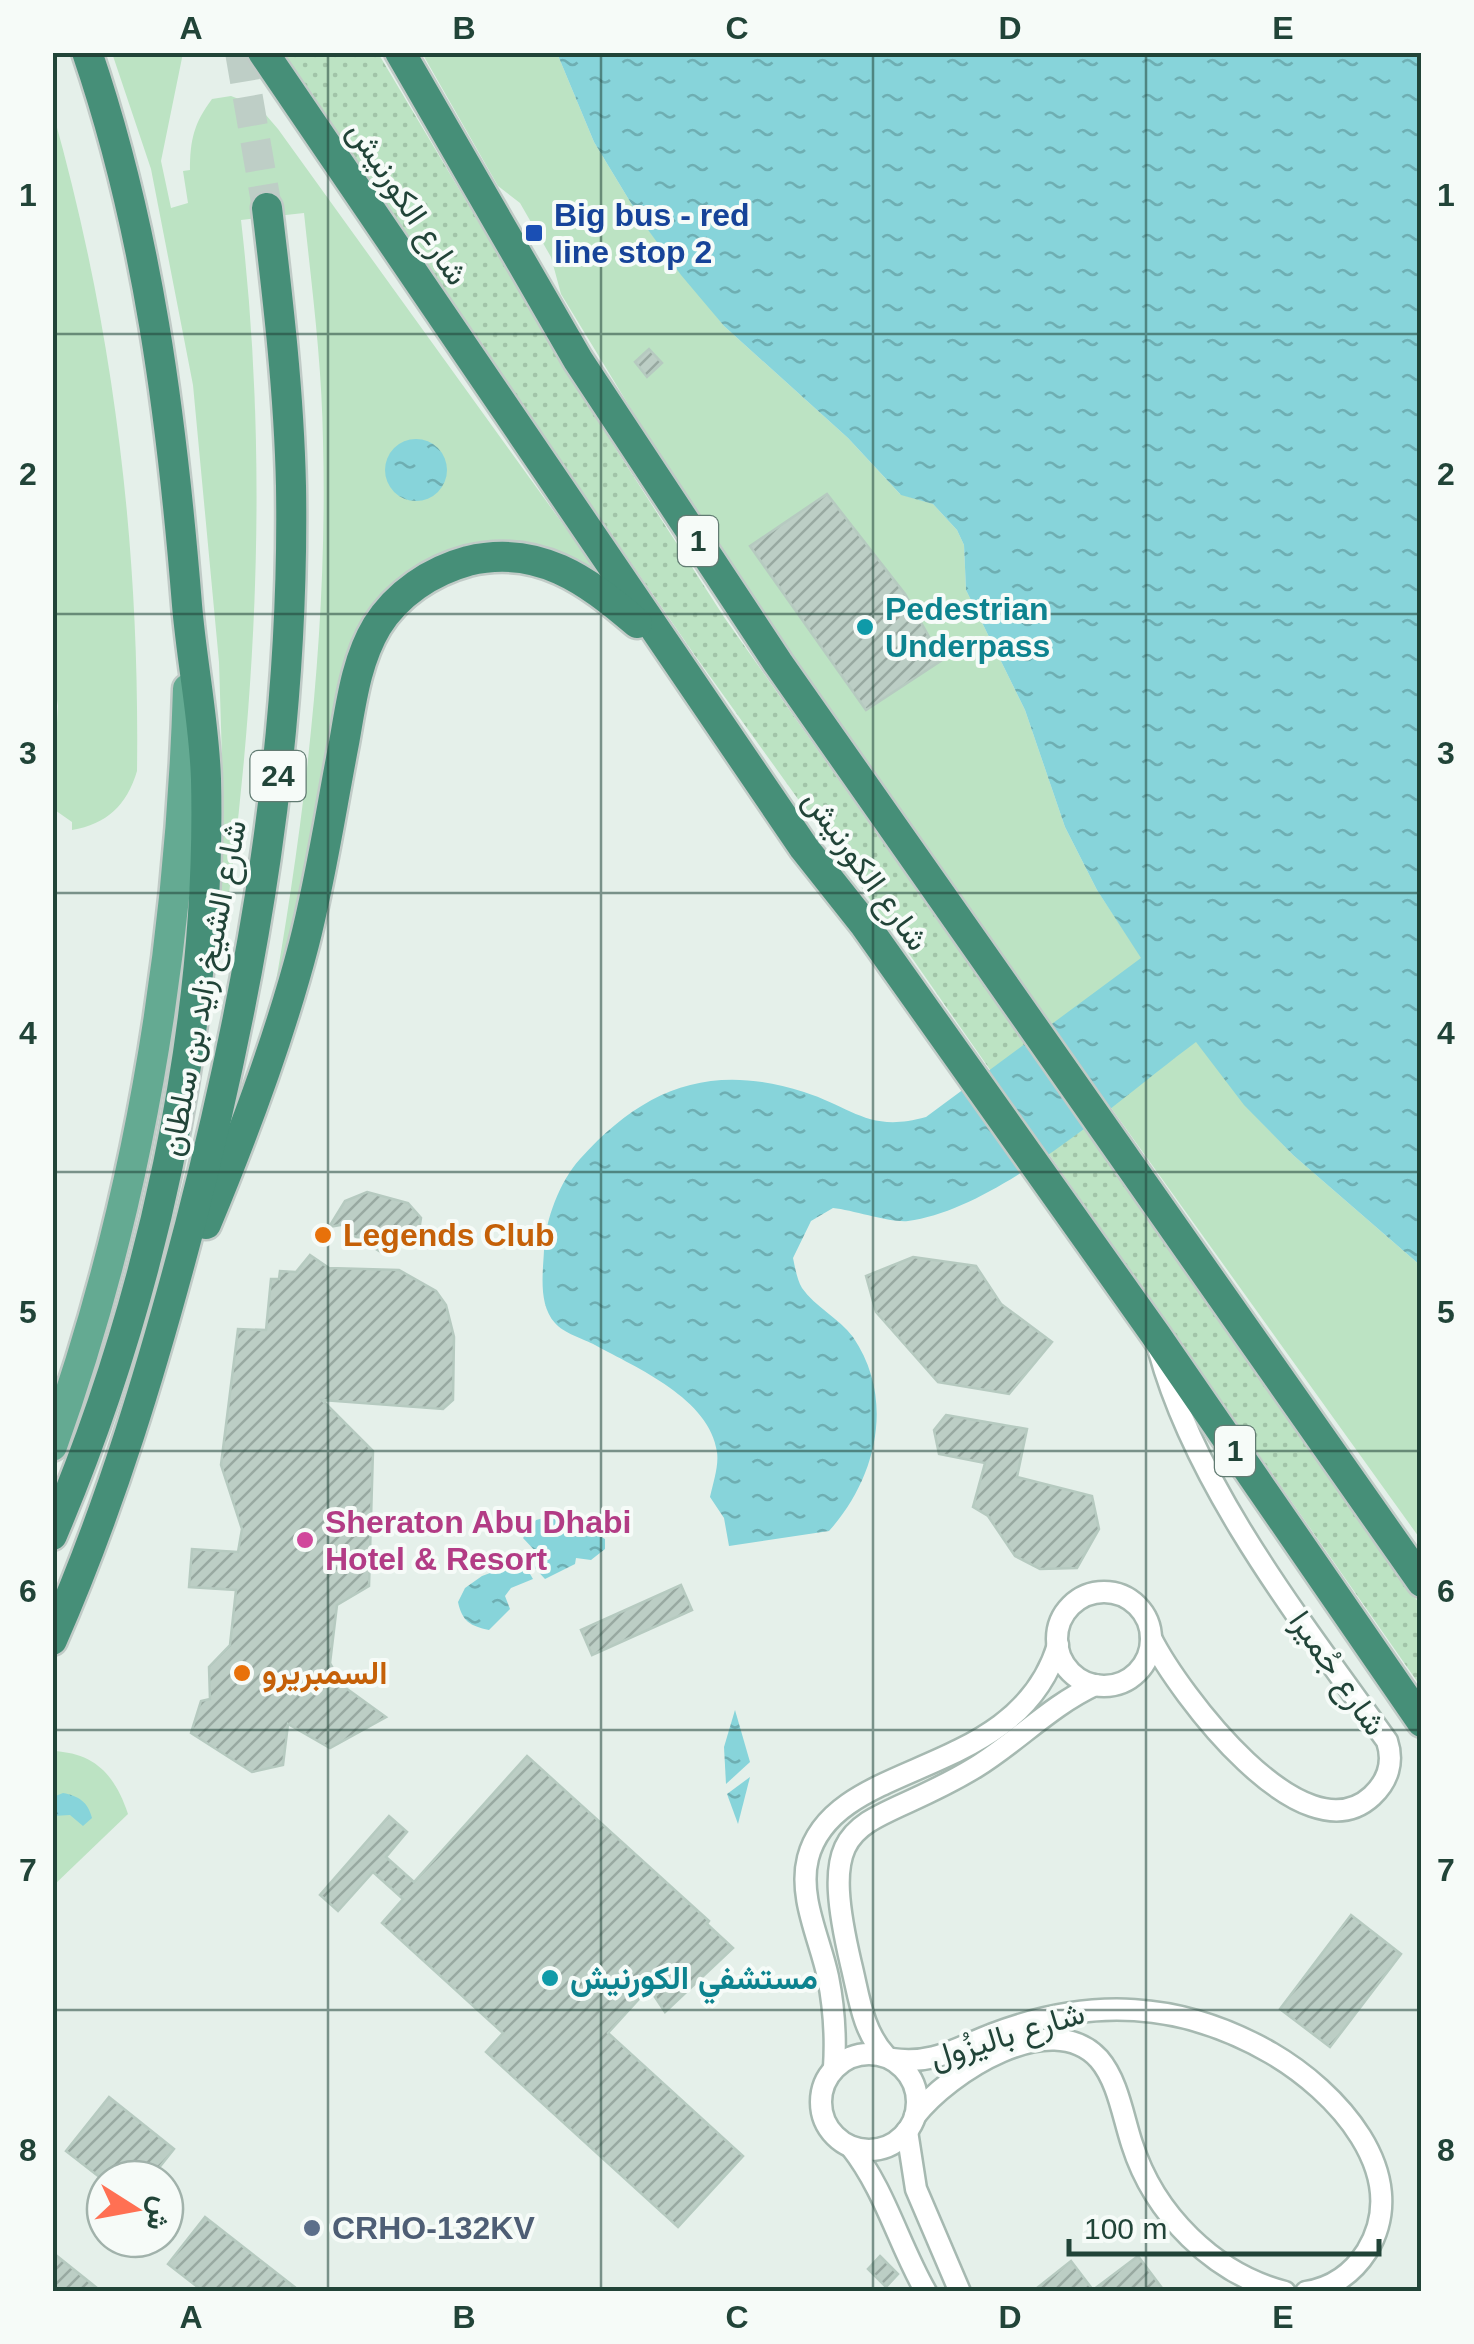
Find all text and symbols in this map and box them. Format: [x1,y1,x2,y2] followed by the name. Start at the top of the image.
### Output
[179,10,203,46] text: A
[452,10,476,46] text: B
[725,10,749,46] text: C
[998,10,1022,46] text: D
[1272,10,1294,46] text: E
[337,114,476,294] street label: شارع الكورنيش
[19,177,37,213] text: 1
[1437,177,1455,213] text: 1
[554,197,750,270] place label: Big bus - red line stop 2
[523,222,545,244] marker: Big bus - red line stop 2
[19,456,37,492] text: 2
[1437,456,1455,492] text: 2
[678,516,718,566] road number: 1
[885,591,1050,664] place label: Pedestrian Underpass
[854,616,876,638] marker: Pedestrian Underpass
[19,735,37,771] text: 3
[1437,735,1455,771] text: 3
[250,751,306,801] road number: 24
[792,783,936,960] street label: شارع الكورنيش
[153,817,257,1160] street label: شارع الشيخ زايد بن سلطان
[19,1015,37,1051] text: 4
[1437,1015,1455,1051] text: 4
[343,1217,555,1253] place label: Legends Club
[312,1224,334,1246] marker: Legends Club
[19,1294,37,1330] text: 5
[1437,1294,1455,1330] text: 5
[1215,1426,1255,1476] road number: 1
[325,1504,631,1577] place label: Sheraton Abu Dhabi Hotel & Resort
[294,1529,316,1551] marker: Sheraton Abu Dhabi Hotel & Resort
[19,1573,37,1609] text: 6
[1437,1573,1455,1609] text: 6
[1279,1604,1394,1744] street label: شارع جُميرا
[262,1655,388,1693] place label: السمبريرو
[231,1662,253,1684] marker: السمبريرو
[19,1852,37,1888] text: 7
[1437,1852,1455,1888] text: 7
[570,1960,818,2005] place label: مستشفي الكورنيش
[539,1967,561,1989] marker: مستشفي الكورنيش
[925,1994,1090,2079] street label: شارع باليزُول
[19,2132,37,2168] text: 8
[1437,2132,1455,2168] text: 8
[85,2159,185,2259] north arrow
[140,2194,177,2233] text: ش
[1069,2194,1379,2256] scale bar
[332,2210,535,2246] place label: CRHO-132KV
[1084,2212,1167,2245] text: 100 m
[301,2217,323,2239] marker: CRHO-132KV
[179,2299,203,2335] text: A
[452,2299,476,2335] text: B
[725,2299,749,2335] text: C
[998,2299,1022,2335] text: D
[1272,2299,1294,2335] text: E

